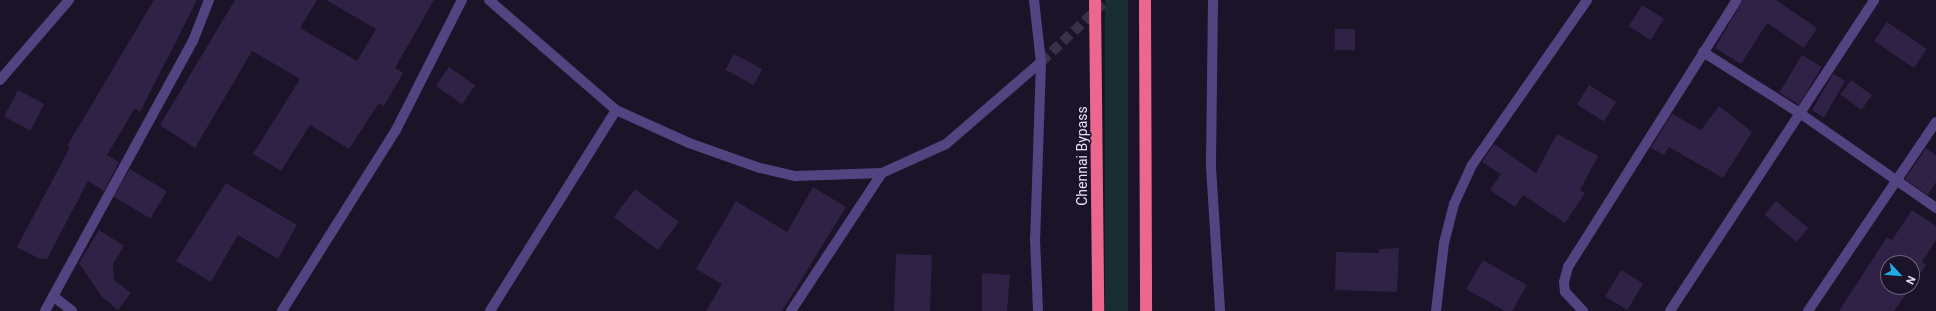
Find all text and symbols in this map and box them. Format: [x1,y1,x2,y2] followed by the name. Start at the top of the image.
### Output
[1074,106,1090,206] street label: Chennai Bypass
[1880,255,1920,295] north arrow
[1903,274,1918,286] text: N

